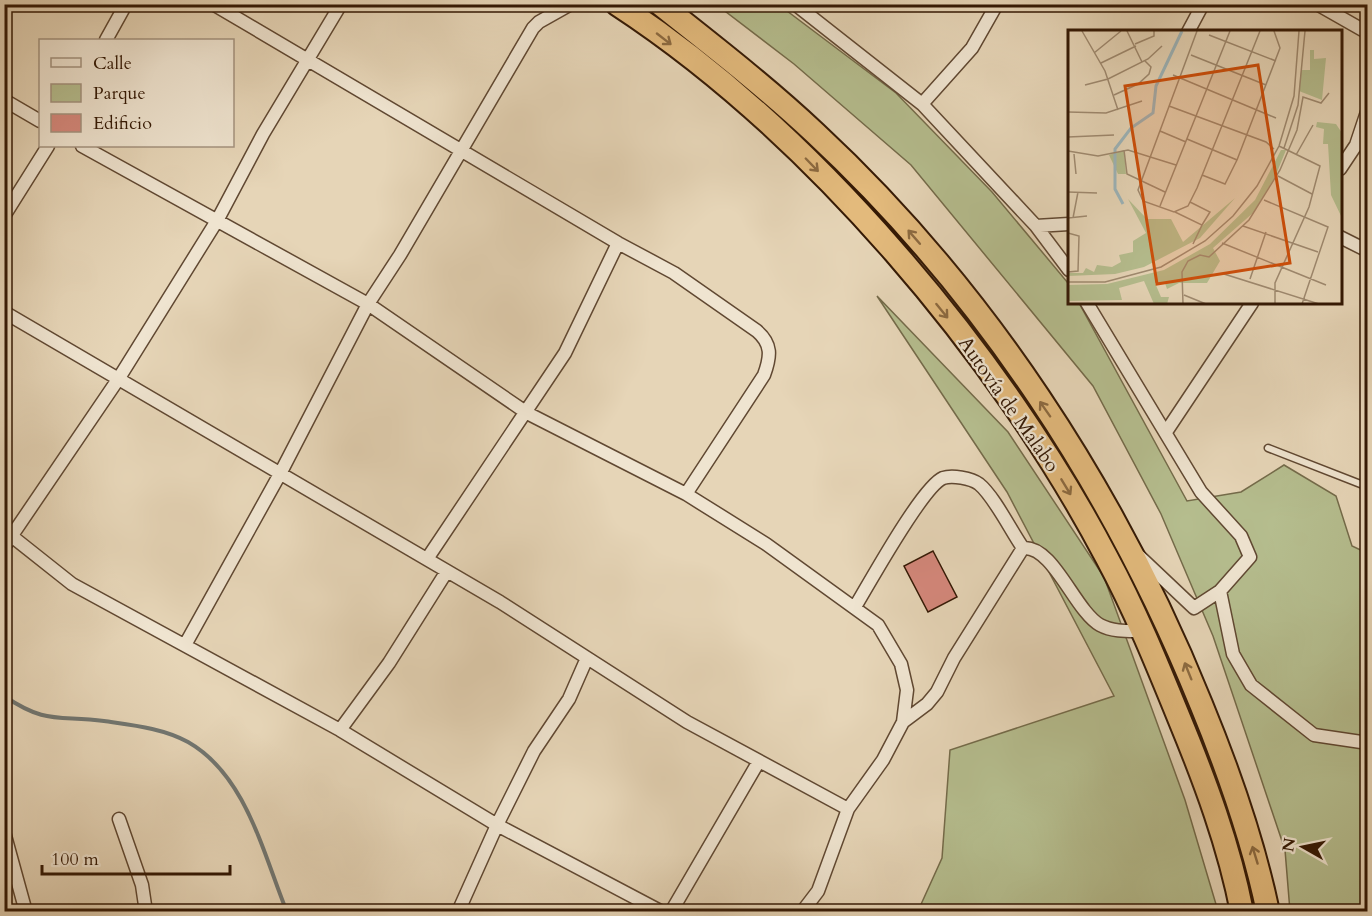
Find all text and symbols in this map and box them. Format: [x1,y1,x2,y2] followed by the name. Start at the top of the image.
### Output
[1068,30,1342,304] inset map
[656,32,672,45] one-way arrow
[39,39,234,147] legend
[93,51,132,76] text: Calle
[93,81,146,106] text: Parque
[93,111,152,136] text: Edificio
[805,158,820,173] one-way arrow
[908,229,921,245] one-way arrow
[935,303,948,319] one-way arrow
[952,331,1066,477] street label: Autovía de Malabo
[1039,401,1051,417] one-way arrow
[1061,478,1073,495] one-way arrow
[1182,663,1193,681] one-way arrow
[1273,817,1333,877] north arrow
[1277,836,1301,853] text: N
[42,838,230,876] scale bar
[1248,846,1259,865] one-way arrow
[51,847,99,872] text: 100 m

